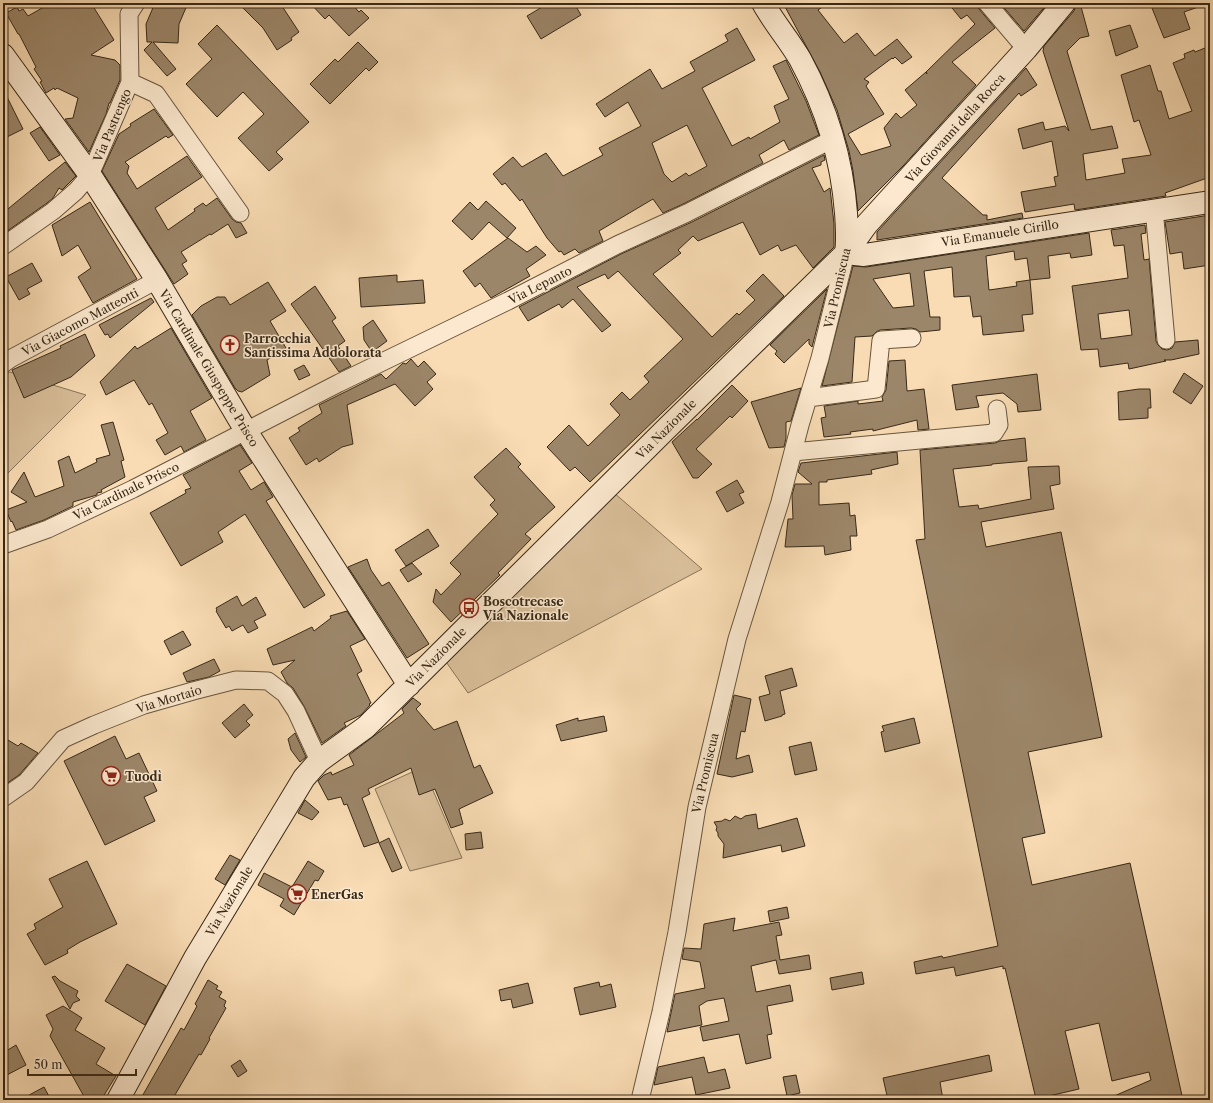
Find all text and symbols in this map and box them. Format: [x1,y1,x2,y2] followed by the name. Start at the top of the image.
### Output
[901,70,1008,186] street label: Via Giovanni della Rocca
[89,86,134,165] street label: Via Pastrengo
[939,216,1060,250] street label: Via Emanuele Cirillo
[820,246,854,331] street label: Via Promiscua
[505,263,574,308] street label: Via Lepanto
[18,285,141,360] street label: Via Giacomo Matteotti
[156,286,262,449] street label: Via Cardinale Giuspeppe Prisco
[244,331,383,360] place label: Parrocchia Santissima Addolorata
[219,334,241,356] church icon: Parrocchia Santissima Addolorata
[632,396,699,463] street label: Via Nazionale
[70,459,181,524] street label: Via Cardinale Prisco
[482,594,569,623] place label: Boscotrecase Via Nazionale
[458,597,480,619] bus stop icon: Boscotrecase Via Nazionale
[402,624,469,691] street label: Via Nazionale
[134,682,203,716] street label: Via Mortaio
[688,731,722,816] street label: Via Promiscua
[100,765,122,787] supermarket icon: Tuodì
[125,769,163,784] place label: Tuodì
[202,863,256,940] street label: Via Nazionale
[286,883,308,905] supermarket icon: EnerGas
[311,887,364,902] place label: EnerGas
[28,1051,136,1077] scale bar
[34,1057,63,1072] text: 50 m

